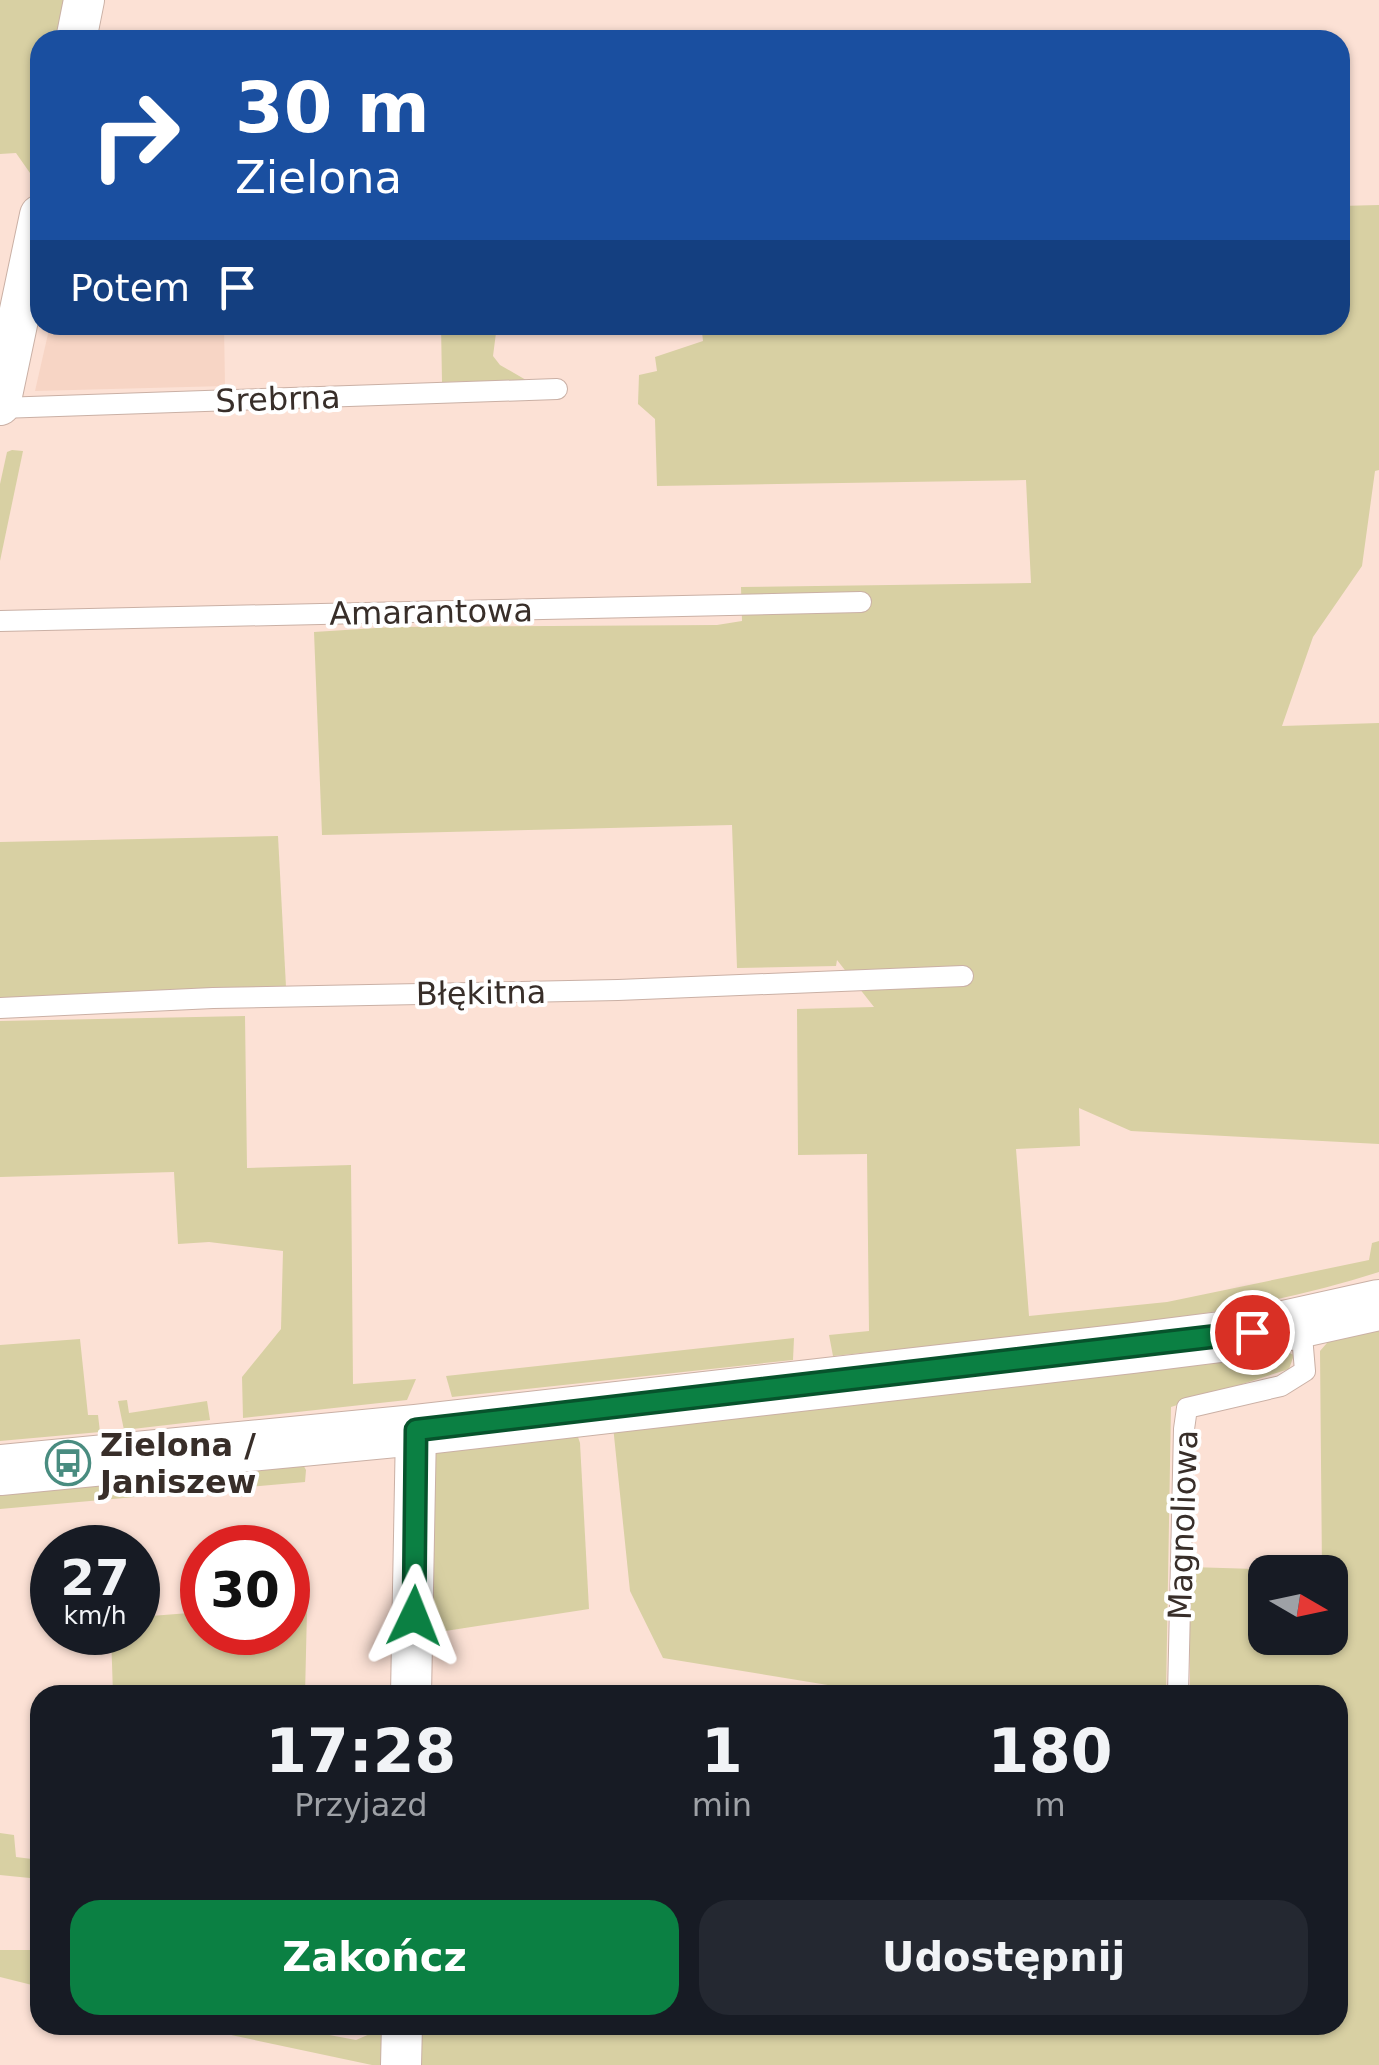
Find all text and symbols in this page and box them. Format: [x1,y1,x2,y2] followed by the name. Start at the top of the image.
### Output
[235,67,430,149] text: 30 m
[70,70,200,200] icon: right
[235,151,402,204] text: Zielona
[210,260,265,315] icon: arrive
[70,266,190,310] text: Potem
[215,378,341,420] street label: Srebrna
[329,591,533,633] street label: Amarantowa
[415,973,547,1013] street label: Błękitna
[1210,1290,1295,1375] pin
[1225,1305,1280,1360] icon: arrive
[98,1426,256,1501] place label: Zielona / Janiszew
[1161,1429,1205,1621] street label: Magnoliowa
[45,1440,91,1486] bus stop icon: Zielona / Janiszew
[180,1525,310,1655] speed limit sign: 30
[60,1549,130,1607] text: 27
[1248,1555,1348,1655] north arrow
[1248,1555,1348,1655] map controls
[362,1564,466,1668] position arrow
[63,1601,127,1630] text: km/h
[265,1716,456,1786] text: 17:28
[701,1716,743,1786] text: 1
[987,1716,1113,1786] text: 180
[294,1786,427,1824] text: Przyjazd
[692,1786,752,1824] text: min
[1034,1786,1066,1824] text: m
[70,1900,679,2015] button: Zakończ
[699,1900,1308,2015] button: Udostępnij

